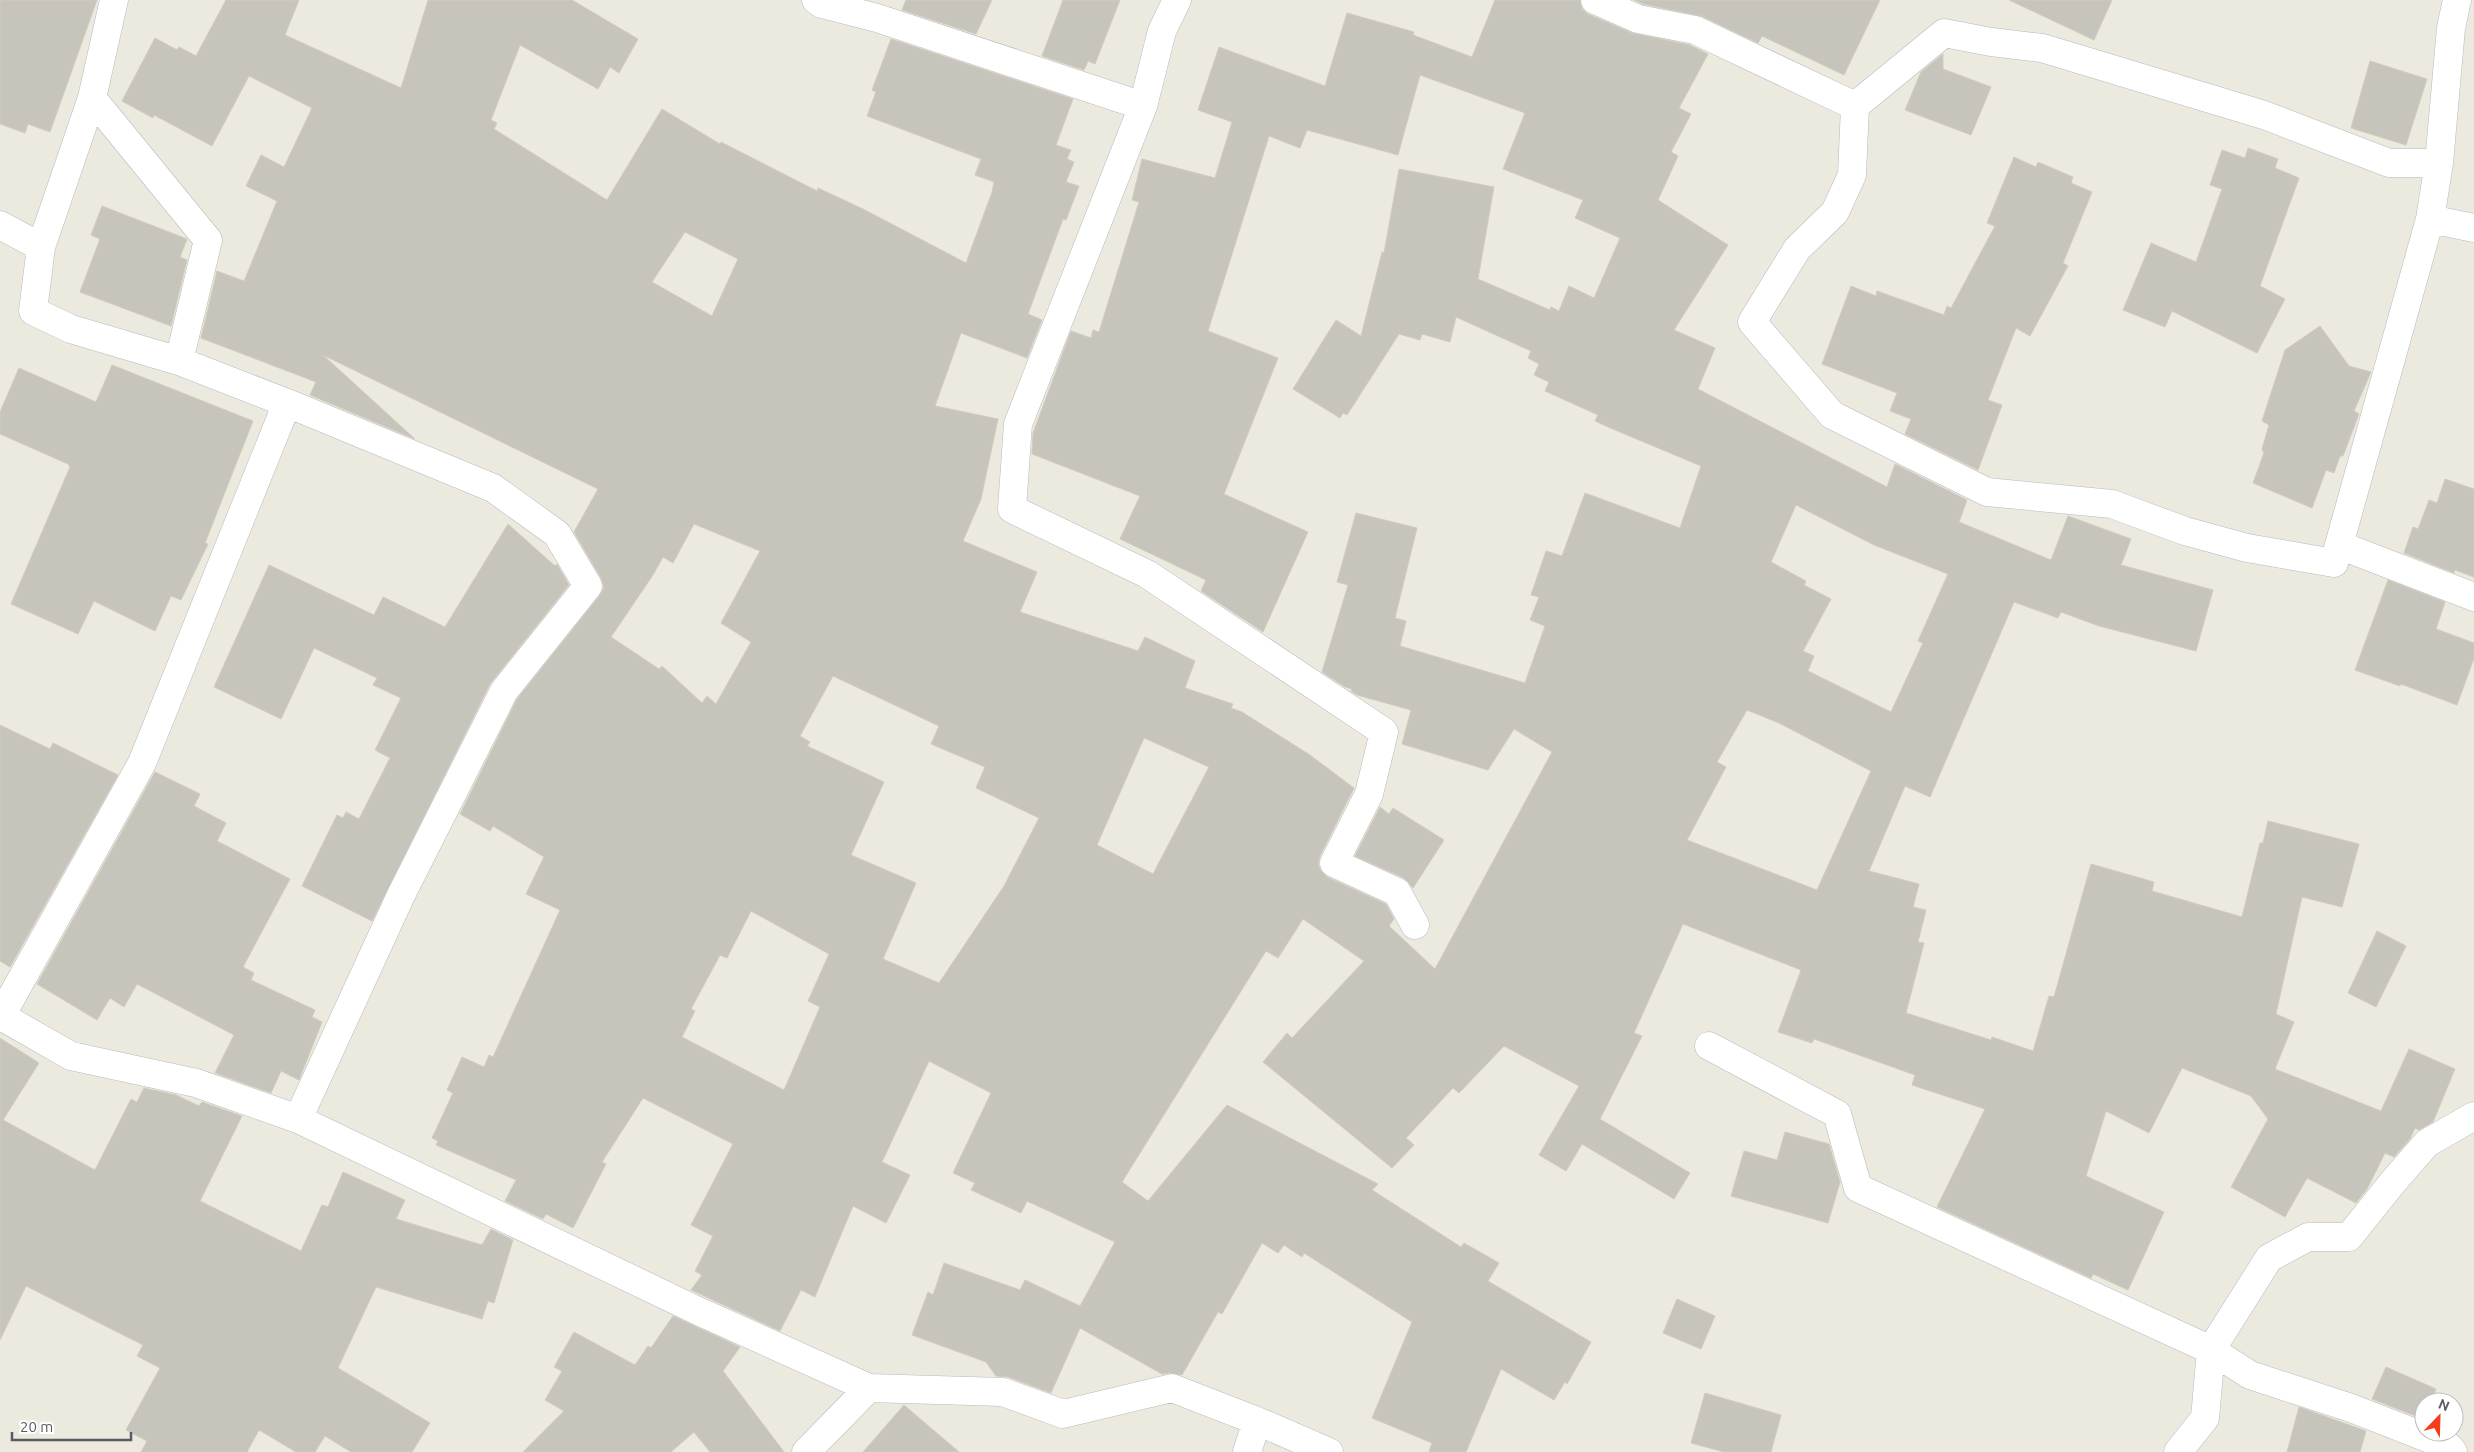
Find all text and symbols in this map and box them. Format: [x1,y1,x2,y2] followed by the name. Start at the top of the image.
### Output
[2414,1392,2464,1442] north arrow
[2436,1396,2452,1414] text: N
[12,1410,131,1442] scale bar
[20,1418,53,1435] text: 20 m

